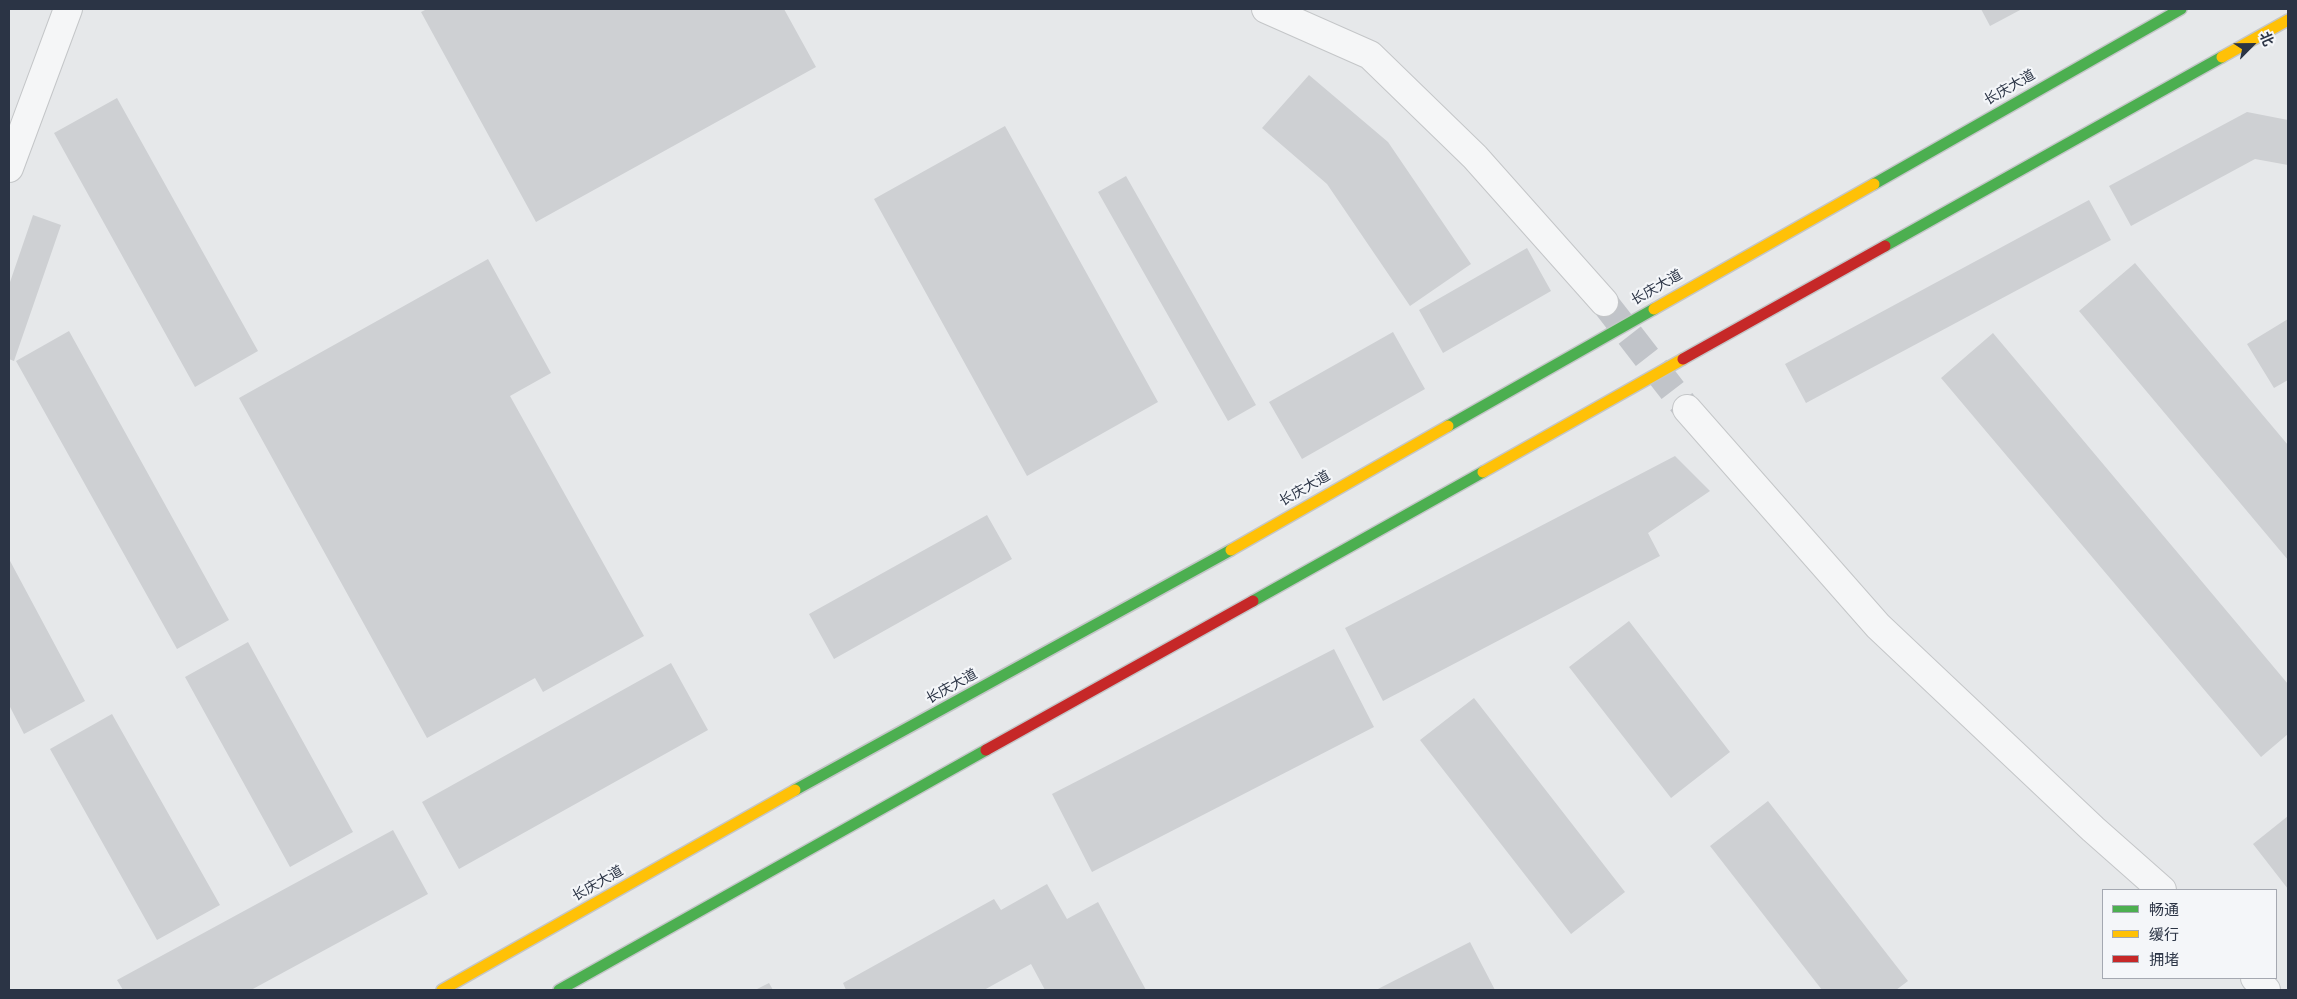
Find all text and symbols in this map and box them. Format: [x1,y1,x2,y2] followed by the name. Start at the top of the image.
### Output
[2227,20,2277,70] north arrow
[2256,29,2277,49] text: 北
[1982,67,2038,109] street label: 长庆大道
[1629,267,1685,309] street label: 长庆大道
[1277,468,1333,510] street label: 长庆大道
[923,666,981,708] street label: 长庆大道
[570,863,626,905] street label: 长庆大道
[2102,889,2277,979] legend
[2149,901,2179,919] text: 畅通
[2149,926,2179,944] text: 缓行
[2149,951,2179,969] text: 拥堵

